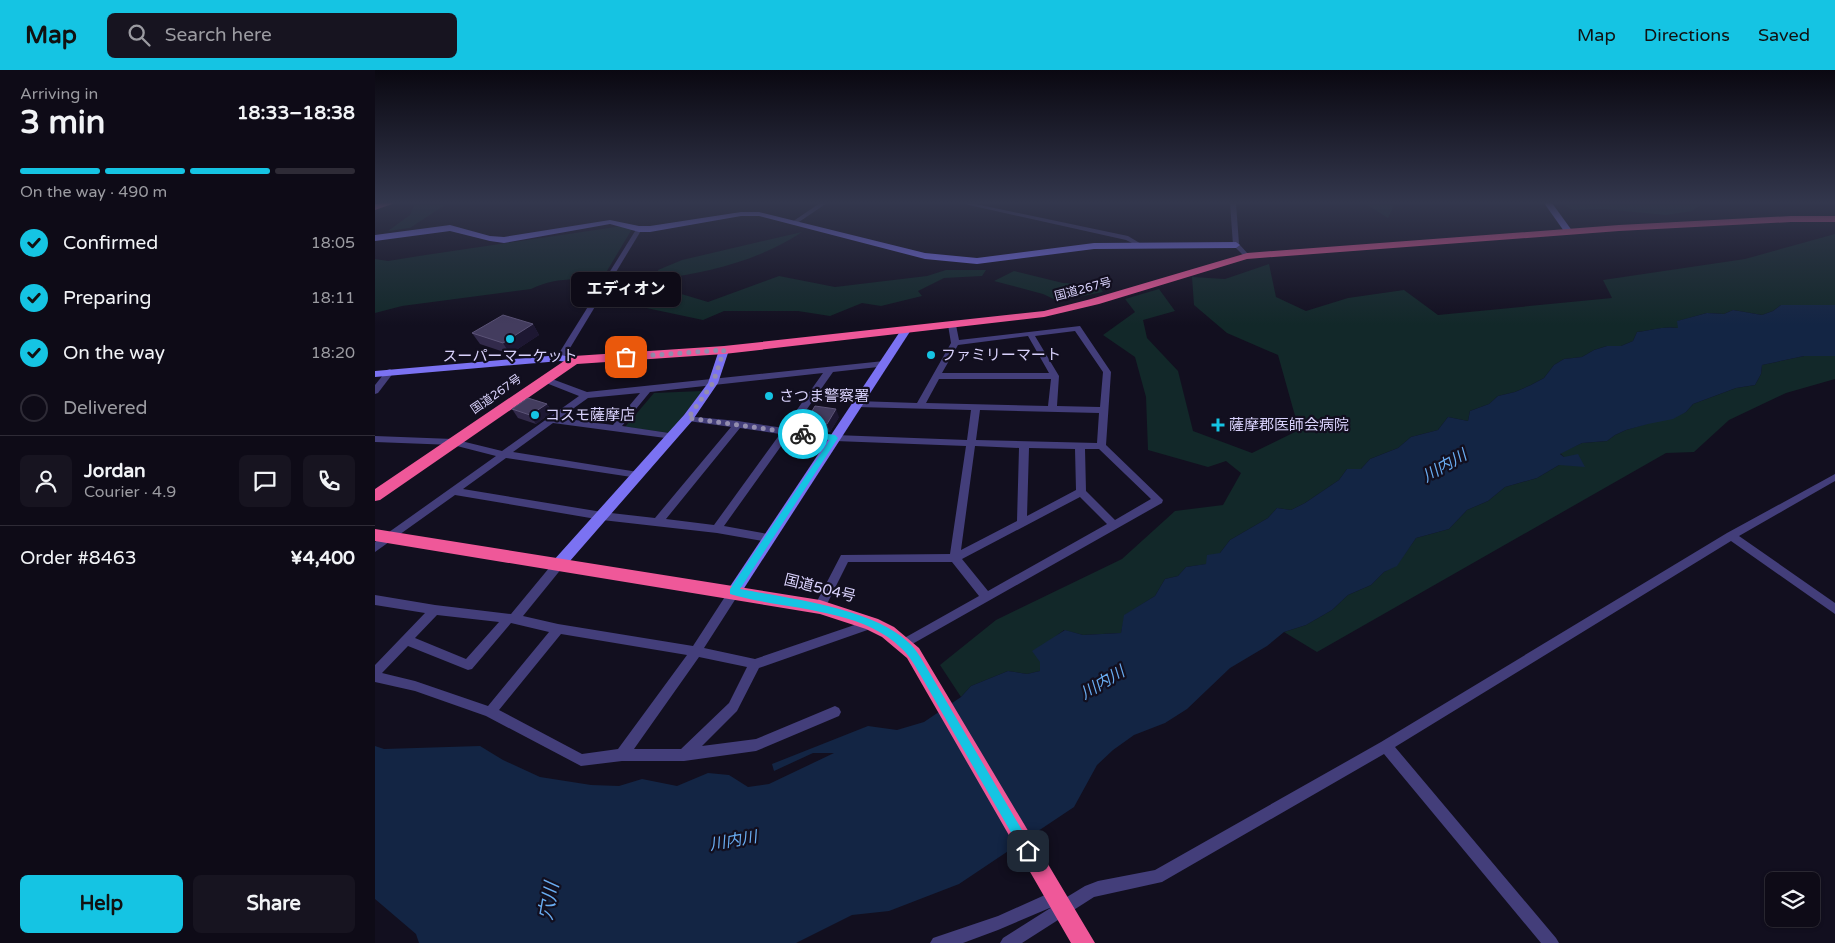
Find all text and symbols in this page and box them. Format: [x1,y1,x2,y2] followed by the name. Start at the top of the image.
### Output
[107,13,457,58] search box
[25,21,77,50] text: Map
[125,21,153,49] icon: search
[165,24,272,46] text: Search here
[1577,24,1616,46] text: Map
[1644,24,1730,46] text: Directions
[1758,24,1810,46] text: Saved
[20,84,98,104] text: Arriving in
[237,102,355,124] text: 18:33–18:38
[20,104,105,142] text: 3 min
[20,182,167,202] text: On the way · 490 m
[20,229,48,257] icon: check
[63,232,158,254] text: Confirmed
[311,233,355,253] text: 18:05
[571,272,681,307] callout: エディオン
[1053,275,1113,303] street label: 国道267号
[587,279,665,299] text: エディオン
[20,284,48,312] icon: check
[63,287,152,309] text: Preparing
[311,288,355,308] text: 18:11
[504,333,516,345] marker: スーパーマーケット
[605,336,647,378] pin
[20,339,48,367] icon: check
[63,342,165,364] text: On the way
[311,343,355,363] text: 18:20
[612,343,640,371] icon: bag
[941,346,1061,364] place label: ファミリーマート
[443,347,577,365] place label: スーパーマーケット
[925,349,937,361] marker: ファミリーマート
[468,371,524,417] street label: 国道267号
[779,387,869,405] place label: さつま警察署
[763,390,775,402] marker: さつま警察署
[63,397,148,419] text: Delivered
[545,406,635,424] place label: コスモ薩摩店
[529,409,541,421] marker: コスモ薩摩店
[778,409,828,459] courier
[1229,416,1349,434] place label: 薩摩郡医師会病院
[1211,418,1225,432] marker: 薩摩郡医師会病院
[789,420,817,448] icon: bike
[1419,444,1472,487] water label: 川内川
[20,455,72,507] button: person
[239,455,291,507] button: chat
[303,455,355,507] button: phone
[84,460,146,482] text: Jordan
[84,482,176,502] text: Courier · 4.9
[20,547,137,569] text: Order #8463
[290,547,355,569] text: ¥4,400
[782,570,858,606] street label: 国道504号
[1077,661,1130,704] water label: 川内川
[708,827,761,855] water label: 川内川
[1007,830,1049,872] pin
[1014,837,1042,865] icon: home
[1765,872,1820,927] map controls
[1765,872,1820,927] button: layers
[20,875,183,933] button: Help
[193,875,355,933] button: Share
[535,879,563,922] water label: 穴川

